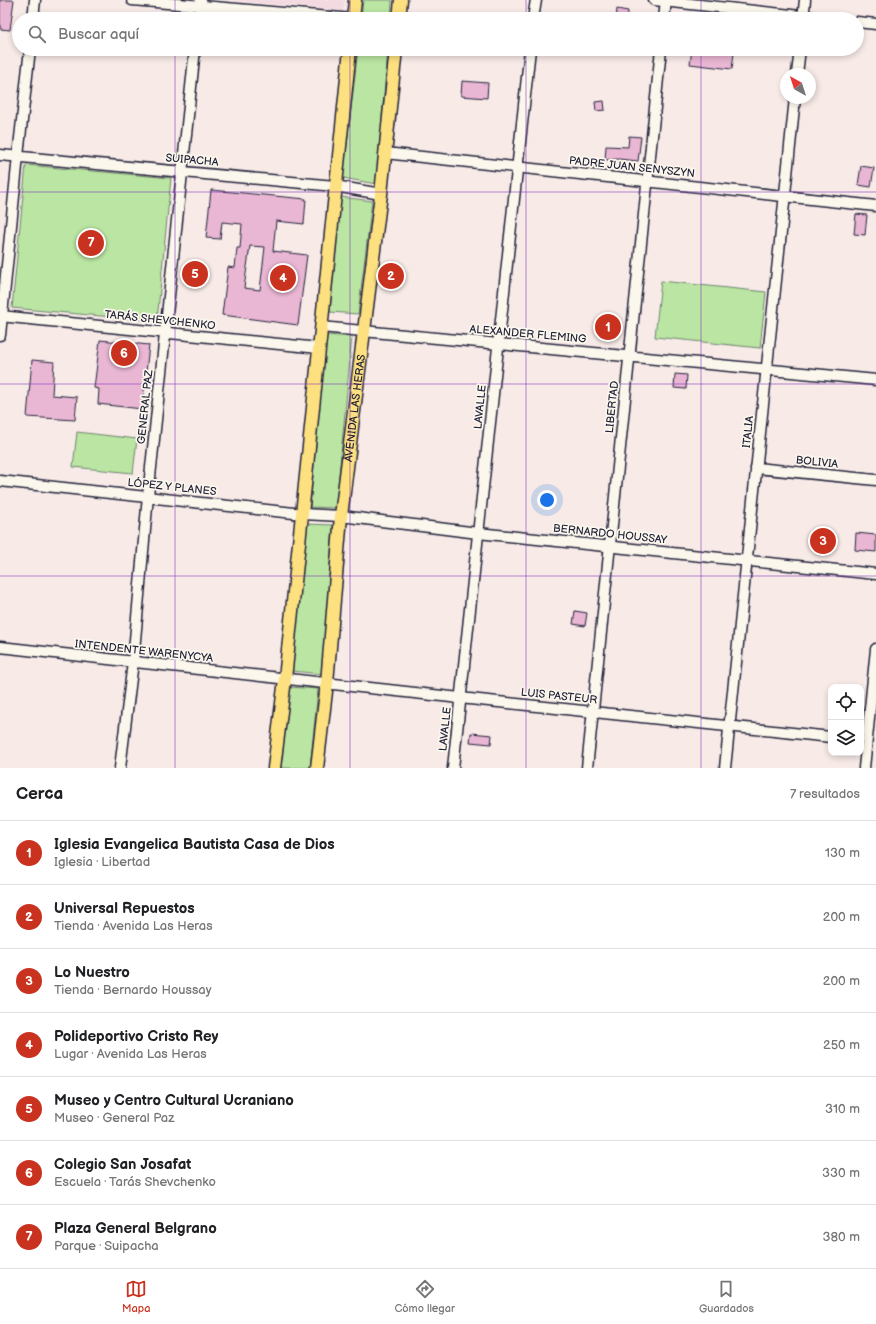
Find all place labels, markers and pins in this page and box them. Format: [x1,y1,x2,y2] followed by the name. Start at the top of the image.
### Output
[78,228,104,258] pin: 7
[182,259,208,289] pin: 5
[378,261,404,291] pin: 2
[270,263,296,293] pin: 4
[595,312,621,342] pin: 1
[111,338,137,368] pin: 6
[810,526,836,556] pin: 3

